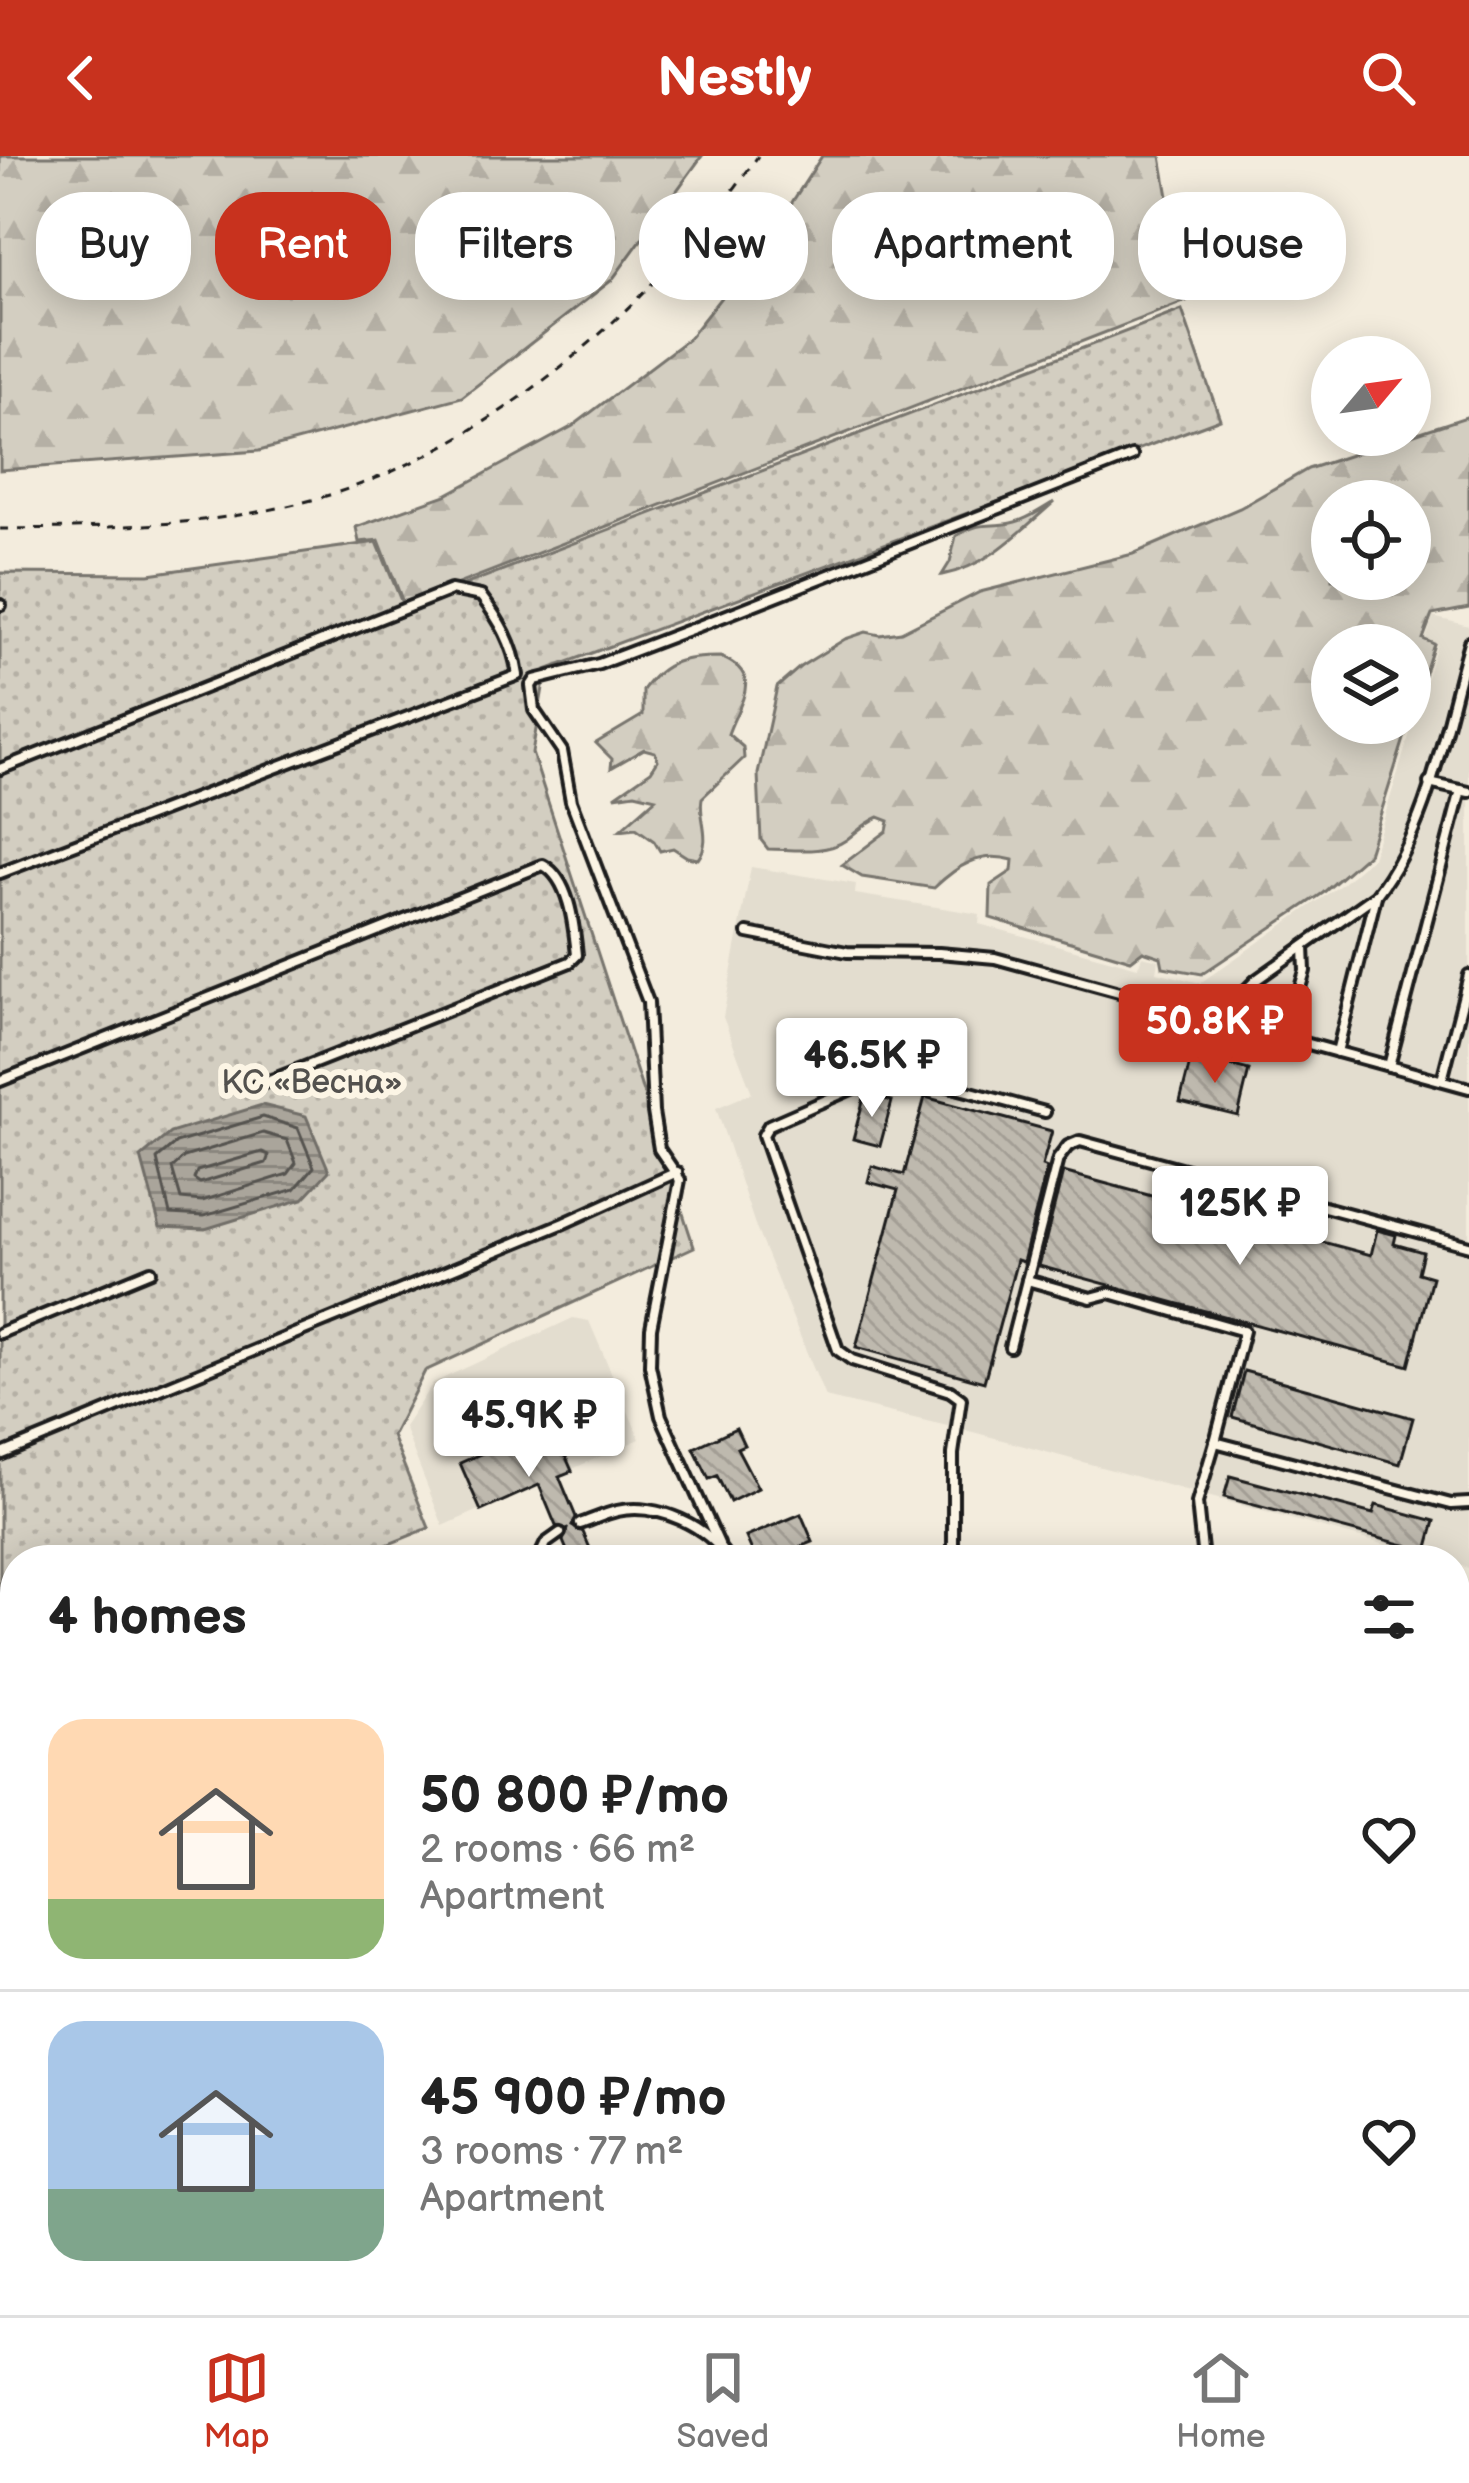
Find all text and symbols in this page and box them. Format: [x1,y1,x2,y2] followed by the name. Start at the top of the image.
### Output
[48,45,114,111] icon: back
[1355,45,1421,111] icon: search
[657,46,812,111] text: Nestly
[36,192,191,300] chip: Buy
[215,192,391,300] chip: Rent
[415,192,615,300] chip: Filters
[639,192,808,300] chip: New
[832,192,1114,300] chip: Apartment
[1138,192,1346,300] chip: House
[1311,336,1431,456] north arrow
[1311,336,1431,744] map controls
[1311,480,1431,600] button: locate
[1311,624,1431,744] button: layers
[1104,984,1326,1086] pin: 50.8K ₽
[1146,999,1284,1046] text: 50.8K ₽
[761,1018,983,1120] pin: 46.5K ₽
[803,1033,941,1080] text: 46.5K ₽
[221,1063,403,1103] park label: КС «Весна»
[1142,1166,1338,1268] pin: 125K ₽
[1179,1181,1301,1228] text: 125K ₽
[418,1378,640,1480] pin: 45.9K ₽
[461,1393,597,1440] text: 45.9K ₽
[1356,1584,1422,1650] icon: filters
[48,1587,247,1648] text: 4 homes
[420,1766,729,1827] text: 50 800 ₽/mo
[144,1767,288,1911] icon: home
[1356,1806,1422,1872] icon: heart
[420,1827,695,1874] text: 2 rooms · 66 m²
[420,1874,604,1921] text: Apartment
[420,2068,727,2129] text: 45 900 ₽/mo
[144,2069,288,2213] icon: home
[1356,2108,1422,2174] icon: heart
[420,2129,684,2176] text: 3 rooms · 77 m²
[420,2176,604,2223] text: Apartment
[203,2345,270,2457] tab: Map
[676,2345,769,2457] tab: Saved
[1176,2345,1266,2457] tab: Home

